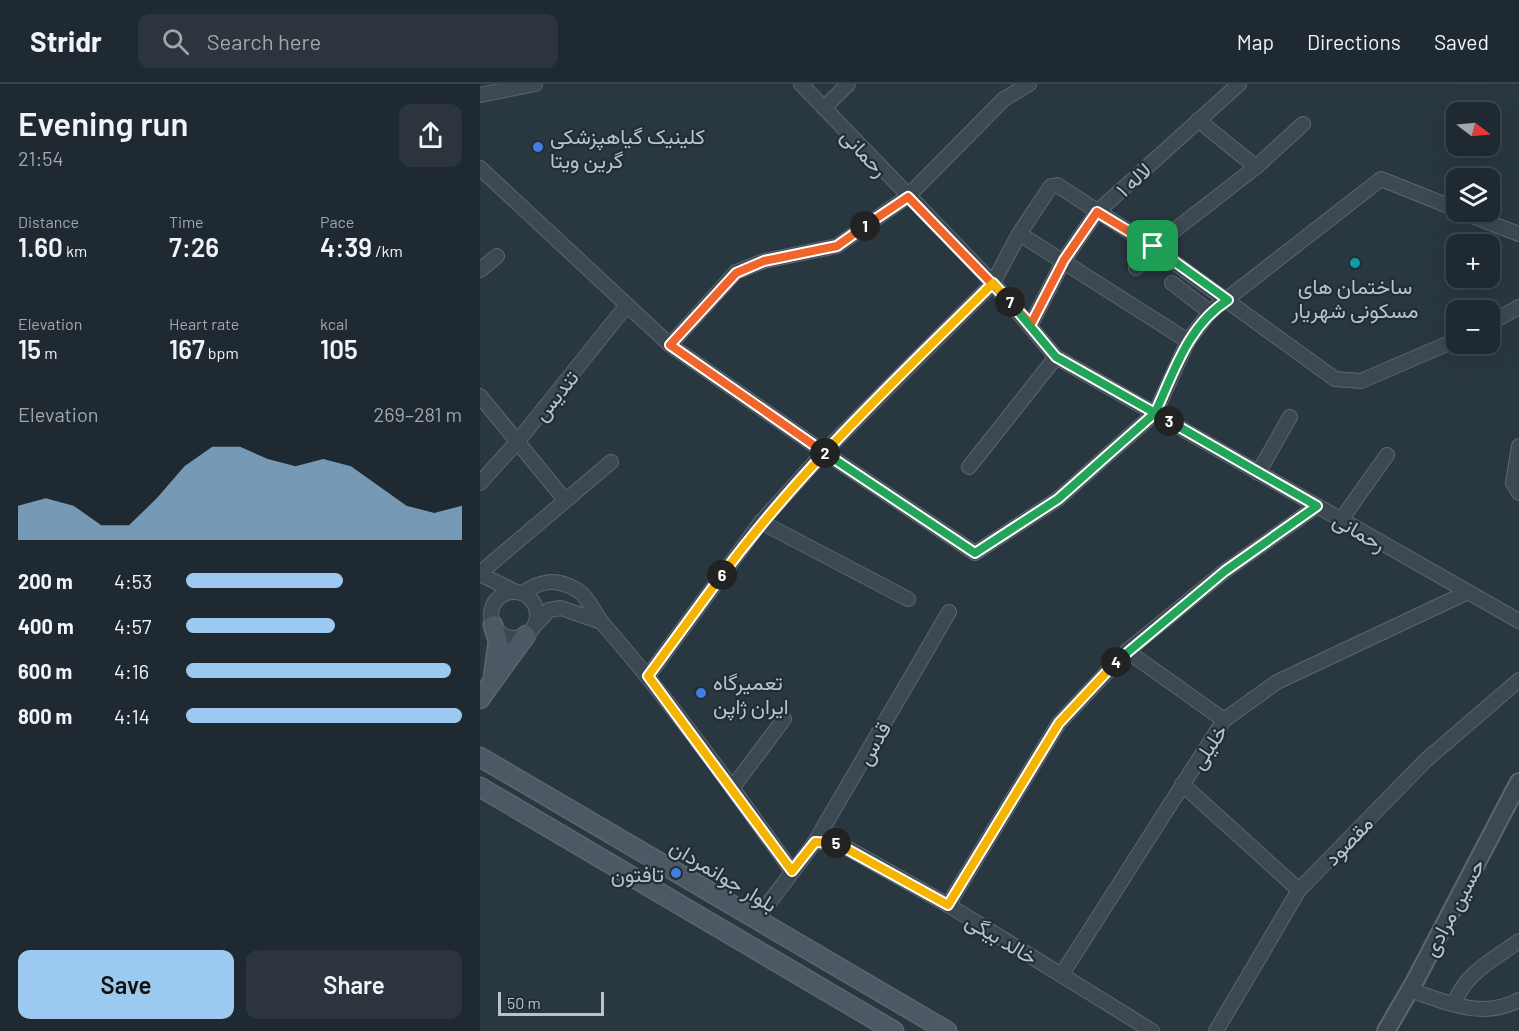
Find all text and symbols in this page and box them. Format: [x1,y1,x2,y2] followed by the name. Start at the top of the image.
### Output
[138,14,558,68] search box
[30,24,102,58] text: Stridr
[159,25,192,58] icon: search
[207,28,321,54] text: Search here
[1237,29,1274,54] text: Map
[1307,29,1401,54] text: Directions
[1434,29,1489,54] text: Saved
[1446,102,1500,156] north arrow
[1446,102,1500,354] map controls
[18,103,188,143] text: Evening run
[399,104,462,167] button: share
[550,123,705,174] place label: کلینیک گیاهپزشکی گرین ویتا
[835,123,893,183] street label: رحمانی
[531,140,545,154] marker: کلینیک گیاهپزشکی گرین ویتا
[18,146,64,170] text: 21:54
[1110,157,1156,201] street label: لاله ۱
[1446,168,1500,222] button: layers
[850,211,880,241] pin: 1
[18,212,79,231] text: Distance
[169,212,204,231] text: Time
[320,212,354,231] text: Pace
[862,216,868,235] text: 1
[1127,220,1178,271] pin
[1136,229,1169,262] icon: arrive
[18,231,63,262] text: 1.60
[169,231,219,262] text: 7:26
[320,231,372,262] text: 4:39
[1446,234,1500,288] button: +
[63,241,87,260] text: km
[372,241,403,260] text: /km
[1348,256,1362,270] marker: ساختمان های مسکونی شهریار
[1290,273,1419,324] place label: ساختمان های مسکونی شهریار
[995,287,1025,317] pin: 7
[1006,292,1014,311] text: 7
[1446,300,1500,354] button: −
[18,314,82,333] text: Elevation
[169,314,239,333] text: Heart rate
[320,314,348,333] text: kcal
[18,333,41,364] text: 15
[169,333,205,364] text: 167
[320,333,358,364] text: 105
[41,343,57,362] text: m
[205,343,239,362] text: bpm
[527,365,584,426] street label: تندیس
[18,402,99,426] text: Elevation
[373,402,462,426] text: 269–281 m
[1154,406,1184,436] pin: 3
[1165,411,1173,430] text: 3
[810,438,840,468] pin: 2
[821,443,829,462] text: 2
[1328,506,1391,558] street label: رحمانی
[707,560,737,590] pin: 6
[718,565,726,584] text: 6
[18,569,73,593] text: 200 m
[114,569,152,593] text: 4:53
[18,614,74,638] text: 400 m
[114,614,152,638] text: 4:57
[1101,647,1131,677] pin: 4
[1111,652,1121,671] text: 4
[18,659,72,683] text: 600 m
[114,659,149,683] text: 4:16
[713,669,789,721] place label: تعمیرگاه ایران ژاپن
[694,686,708,700] marker: تعمیرگاه ایران ژاپن
[18,704,72,728] text: 800 m
[114,704,150,728] text: 4:14
[851,717,896,769] street label: قدس
[1184,719,1233,774] street label: خلیلی
[1318,810,1379,871] street label: مقصود
[821,828,851,858] pin: 5
[665,833,782,918] street label: بلوار جوانمردان
[832,833,840,852] text: 5
[1417,854,1491,961] street label: حسین مرادی
[611,861,664,888] place label: تافتون
[669,866,683,880] marker: تافتون
[961,907,1042,970] street label: خالد بیگی
[18,950,234,1019] button: Save
[246,950,462,1019] button: Share
[498,989,604,1016] scale bar
[507,993,541,1012] text: 50 m

